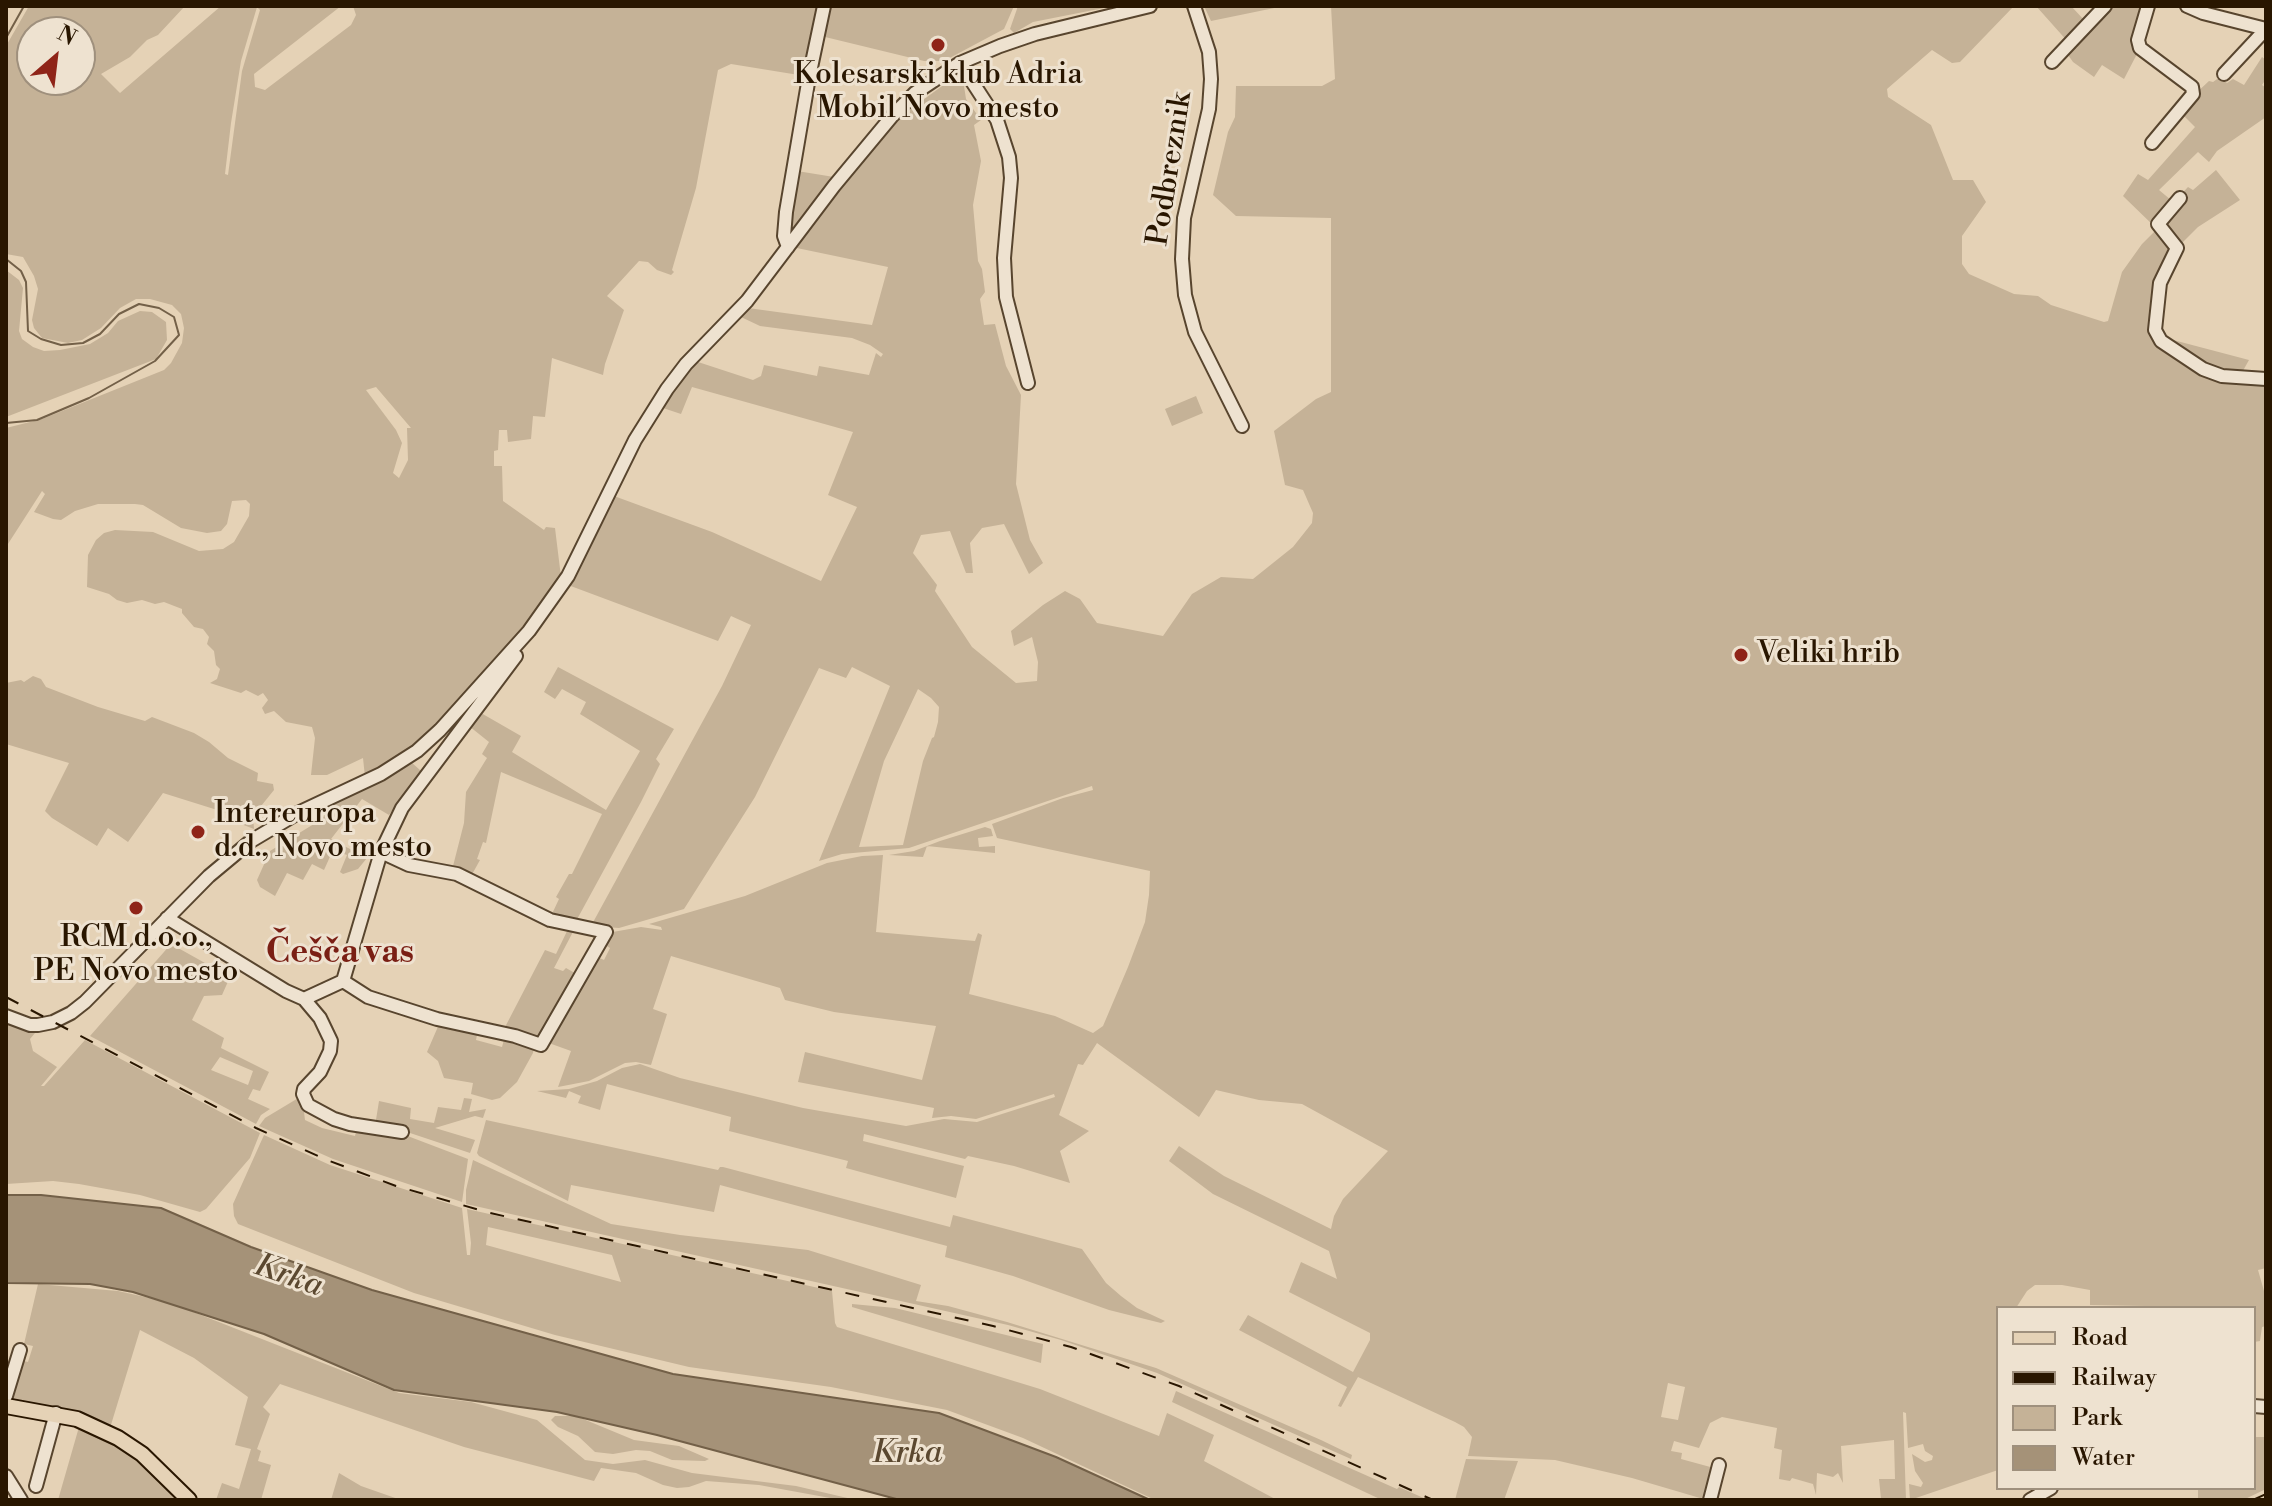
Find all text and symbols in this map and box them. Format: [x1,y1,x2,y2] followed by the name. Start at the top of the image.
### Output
[16,16,96,96] north arrow
[53,20,81,52] text: N
[929,36,947,54] marker: Kolesarski klub Adria Mobil Novo mesto
[793,58,1083,128] place label: Kolesarski klub Adria Mobil Novo mesto
[1141,90,1201,248] street label: Podbreznik
[1757,637,1900,673] place label: Veliki hrib
[1732,646,1750,664] marker: Veliki hrib
[214,797,432,868] place label: Intereuropa d.d., Novo mesto
[189,823,207,841] marker: Intereuropa d.d., Novo mesto
[127,899,145,917] marker: RCM d.o.o., PE Novo mesto
[34,921,238,992] place label: RCM d.o.o., PE Novo mesto
[266,934,414,974] district label: Češča vas
[248,1247,328,1307] water label: Krka
[1996,1306,2256,1490] legend
[2072,1323,2128,1353] text: Road
[2072,1363,2157,1393] text: Railway
[2072,1403,2122,1433] text: Park
[872,1435,942,1473] water label: Krka
[2072,1443,2135,1473] text: Water

